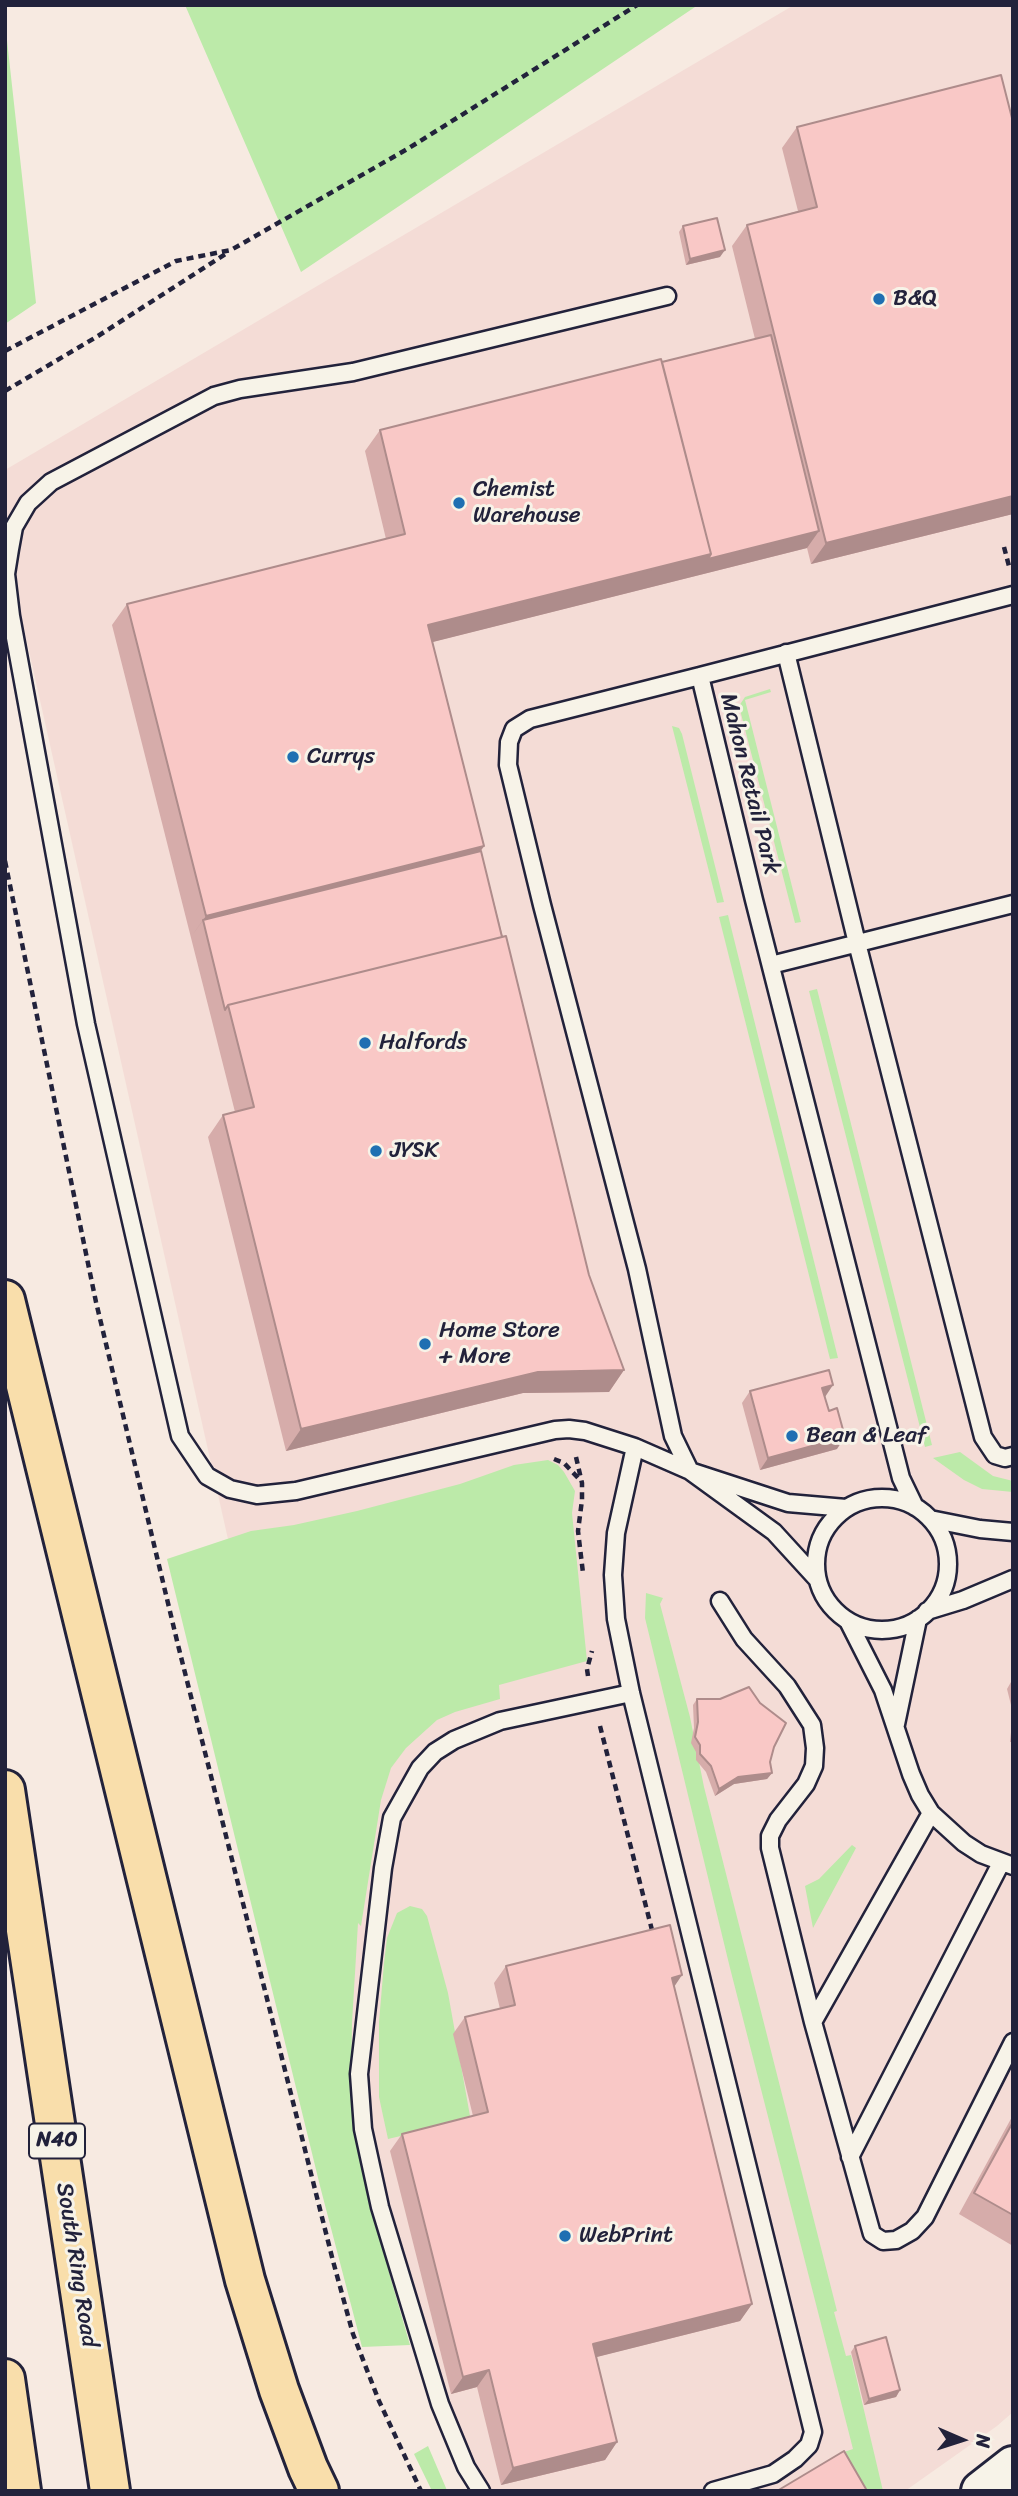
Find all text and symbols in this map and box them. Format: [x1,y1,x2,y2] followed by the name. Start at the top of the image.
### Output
[893,285,937,313] place label: B&Q
[871,291,887,307] marker: B&Q
[473,476,581,530] place label: Chemist Warehouse
[451,495,467,511] marker: Chemist Warehouse
[713,691,785,877] street label: Mahon Retail Park
[307,743,375,771] place label: Currys
[285,749,301,765] marker: Currys
[379,1029,467,1057] place label: Halfords
[357,1035,373,1051] marker: Halfords
[390,1137,438,1165] place label: JYSK
[368,1143,384,1159] marker: JYSK
[439,1317,560,1371] place label: Home Store + More
[417,1336,433,1352] marker: Home Store + More
[806,1422,927,1450] place label: Bean & Leaf
[784,1428,800,1444] marker: Bean & Leaf
[29,2124,85,2158] road number: N40
[49,2181,103,2349] street label: South Ring Road
[579,2222,673,2250] place label: WebPrint
[557,2228,573,2244] marker: WebPrint
[927,2405,997,2475] north arrow
[967,2434,1000,2449] text: N

